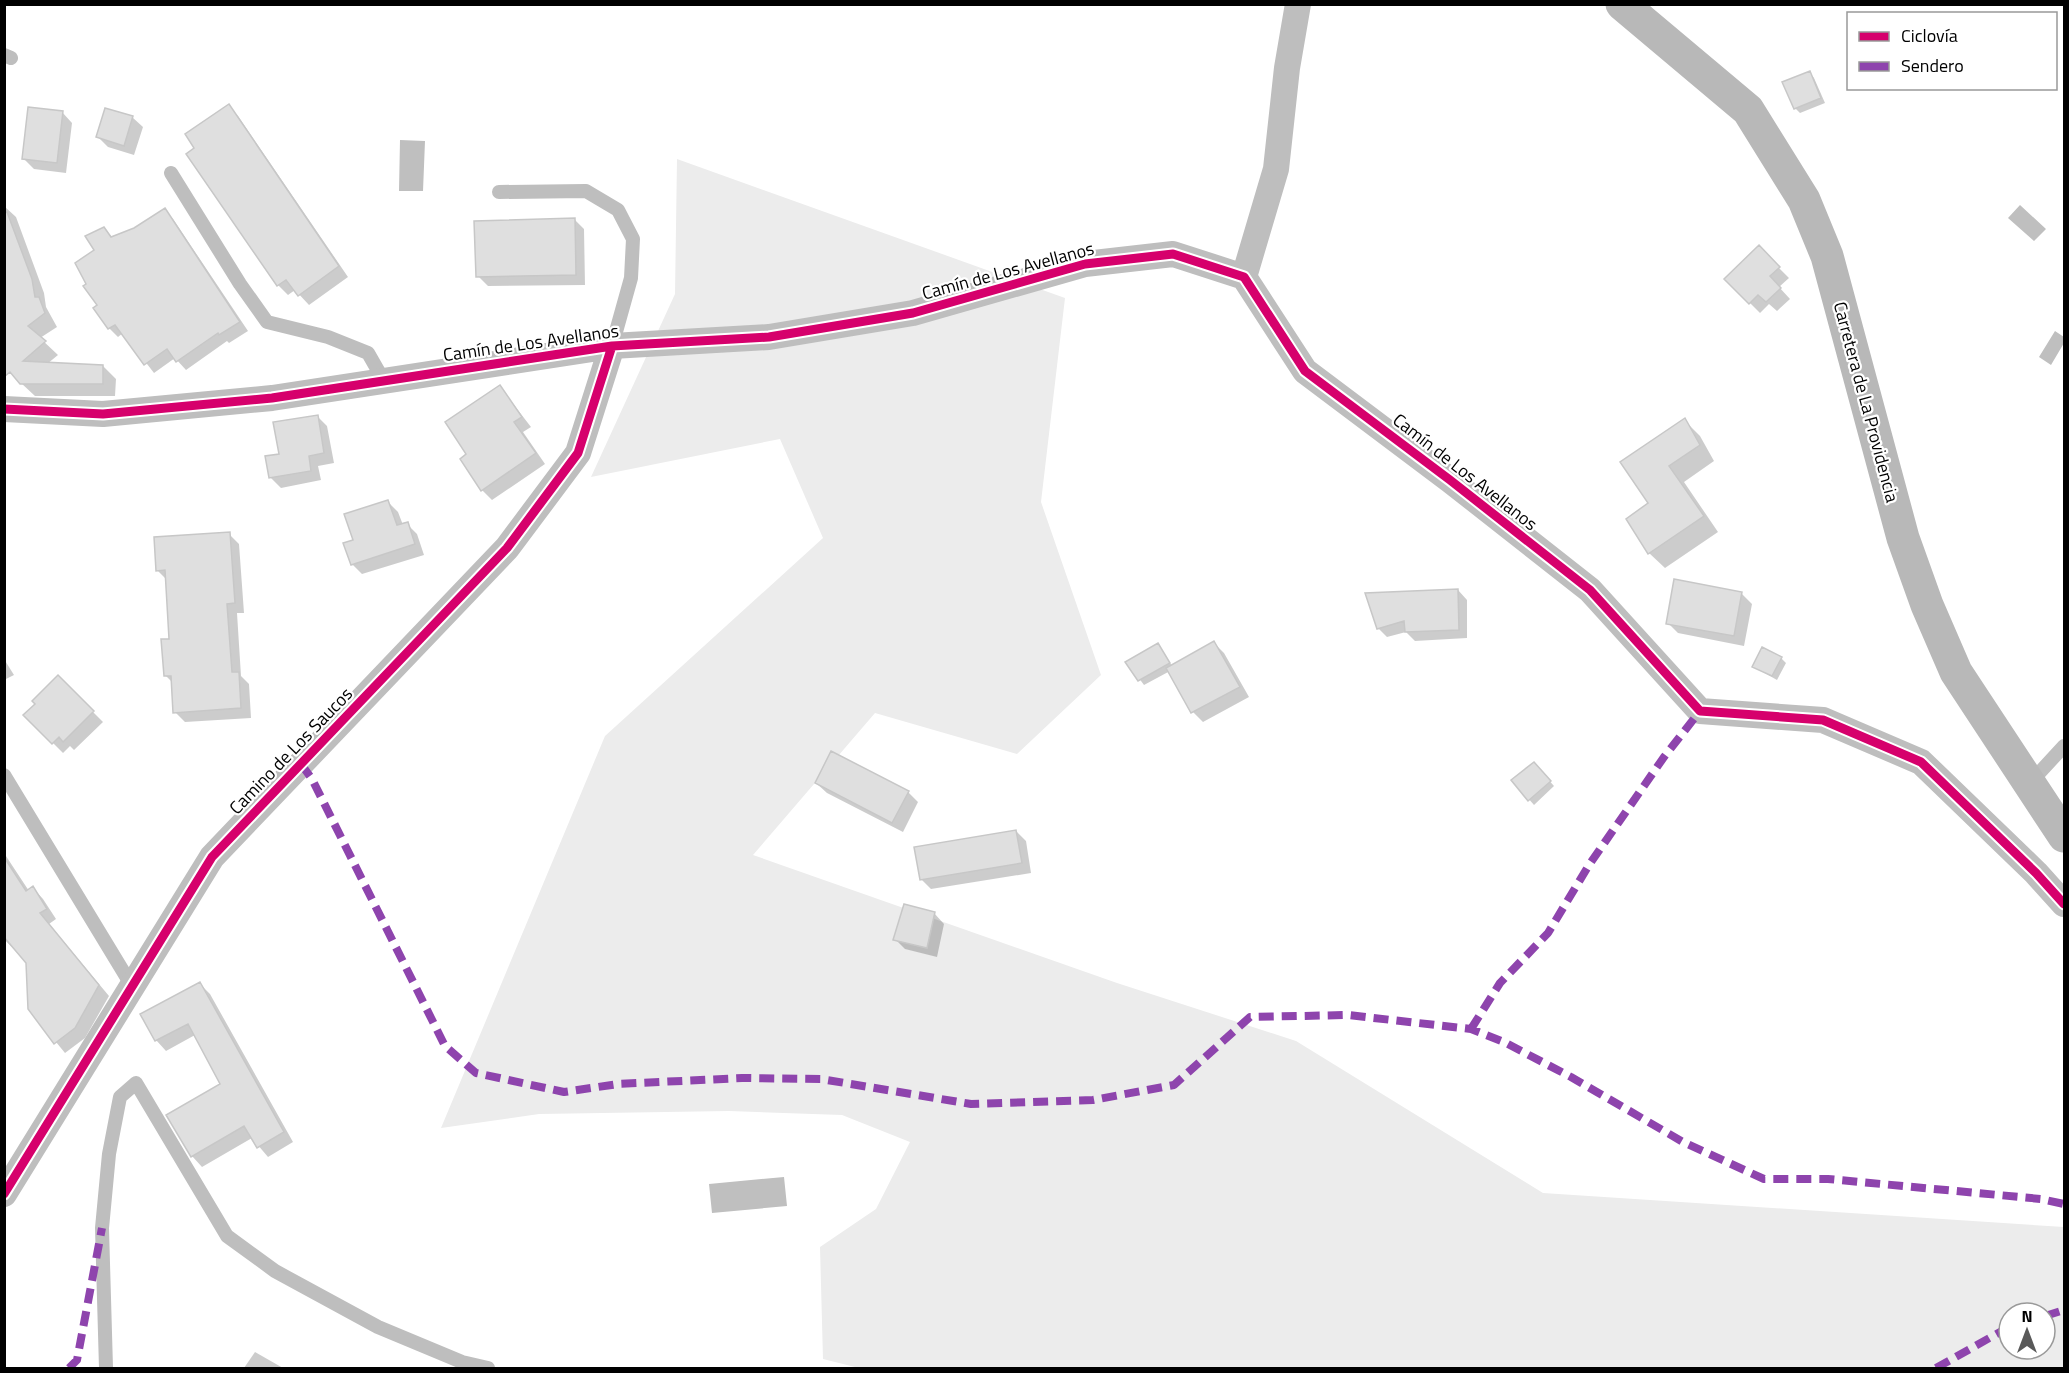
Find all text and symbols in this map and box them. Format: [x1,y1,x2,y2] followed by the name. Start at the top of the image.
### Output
[1847,12,2057,90] legend
[1901,22,1958,49] text: Ciclovía
[1901,52,1964,79] text: Sendero
[919,235,1097,306] street label: Camín de Los Avellanos
[1827,299,1906,505] street label: Carretera de La Providencia
[441,317,621,368] street label: Camín de Los Avellanos
[1387,406,1543,537] street label: Camín de Los Avellanos
[223,681,359,820] street label: Camino de Los Saucos
[1997,1301,2057,1361] north arrow
[2021,1304,2033,1328] text: N

